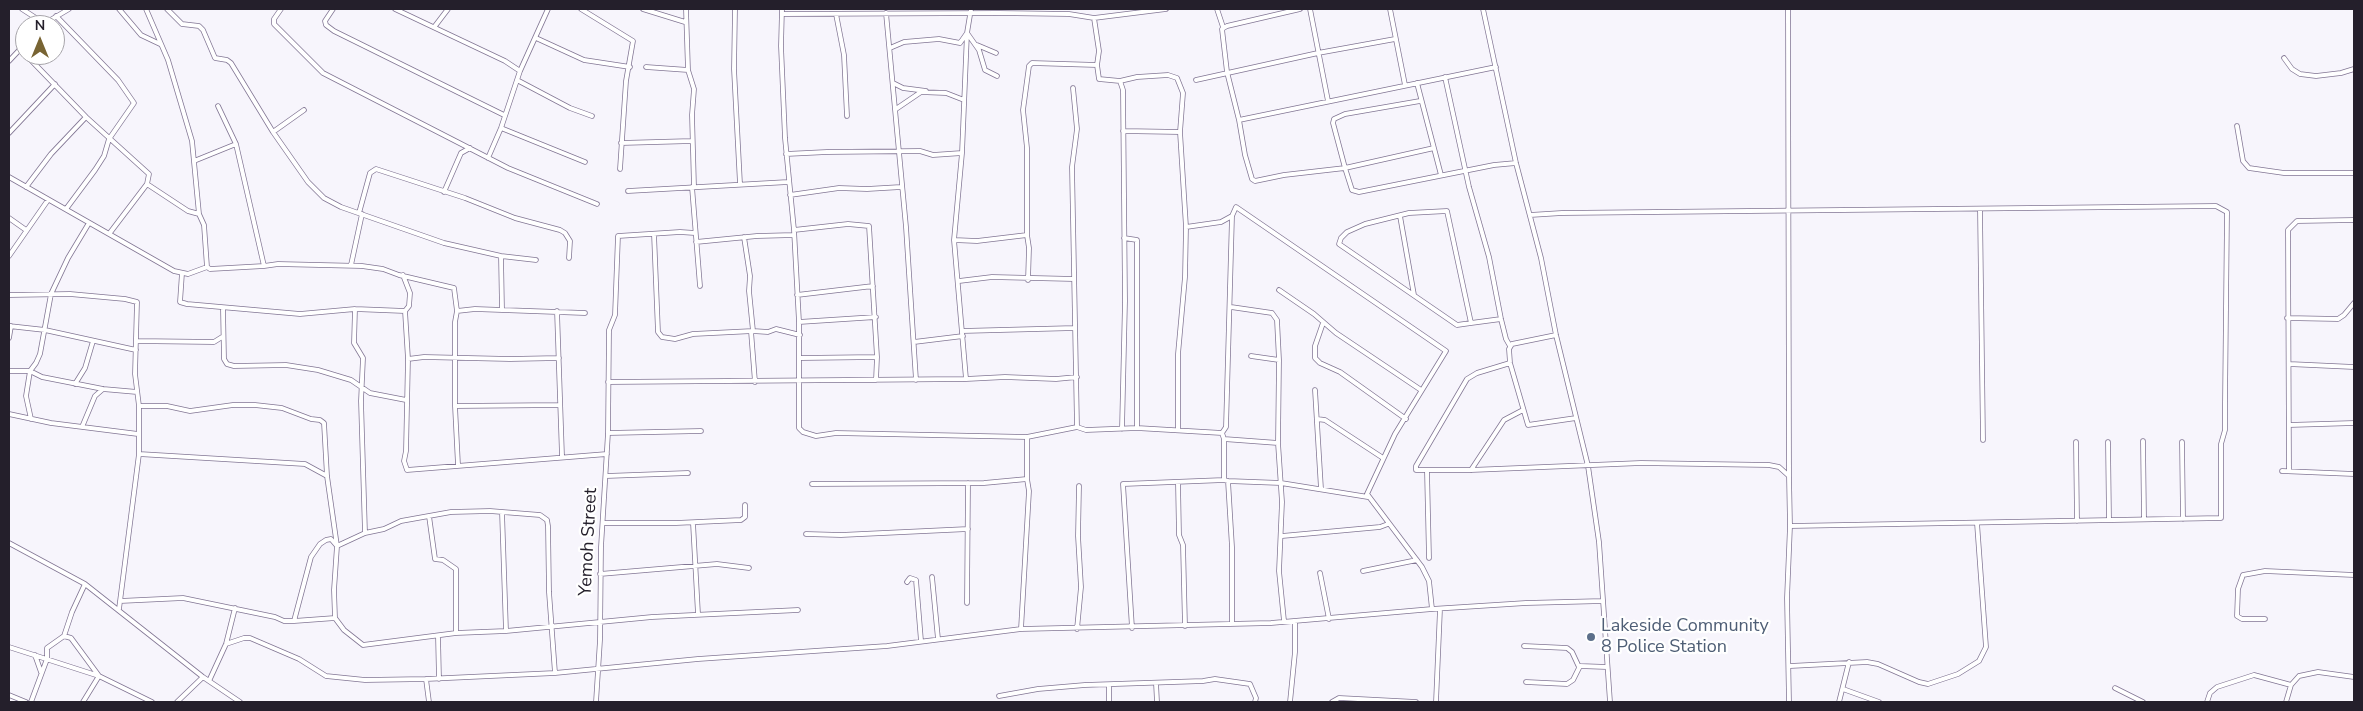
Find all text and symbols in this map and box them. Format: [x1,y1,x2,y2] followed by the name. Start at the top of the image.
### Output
[15,15,65,65] north arrow
[35,16,45,35] text: N
[575,487,603,597] street label: Yemoh Street
[1601,616,1769,659] place label: Lakeside Community 8 Police Station
[1585,631,1597,643] marker: Lakeside Community 8 Police Station

